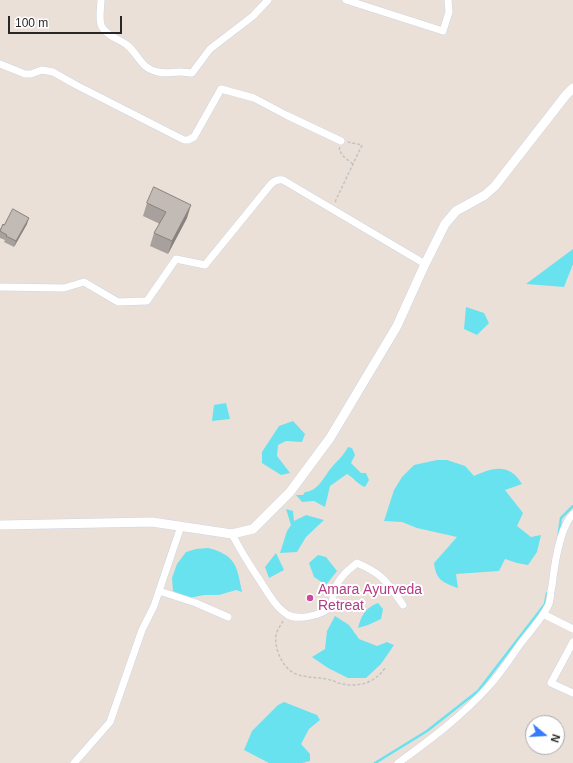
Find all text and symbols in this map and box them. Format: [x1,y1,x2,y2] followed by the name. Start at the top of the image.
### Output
[10,8,124,34] scale bar
[15,16,48,30] text: 100 m
[318,582,422,614] place label: Amara Ayurveda Retreat
[305,593,315,603] marker: Amara Ayurveda Retreat
[525,715,565,755] north arrow
[549,733,562,744] text: N

